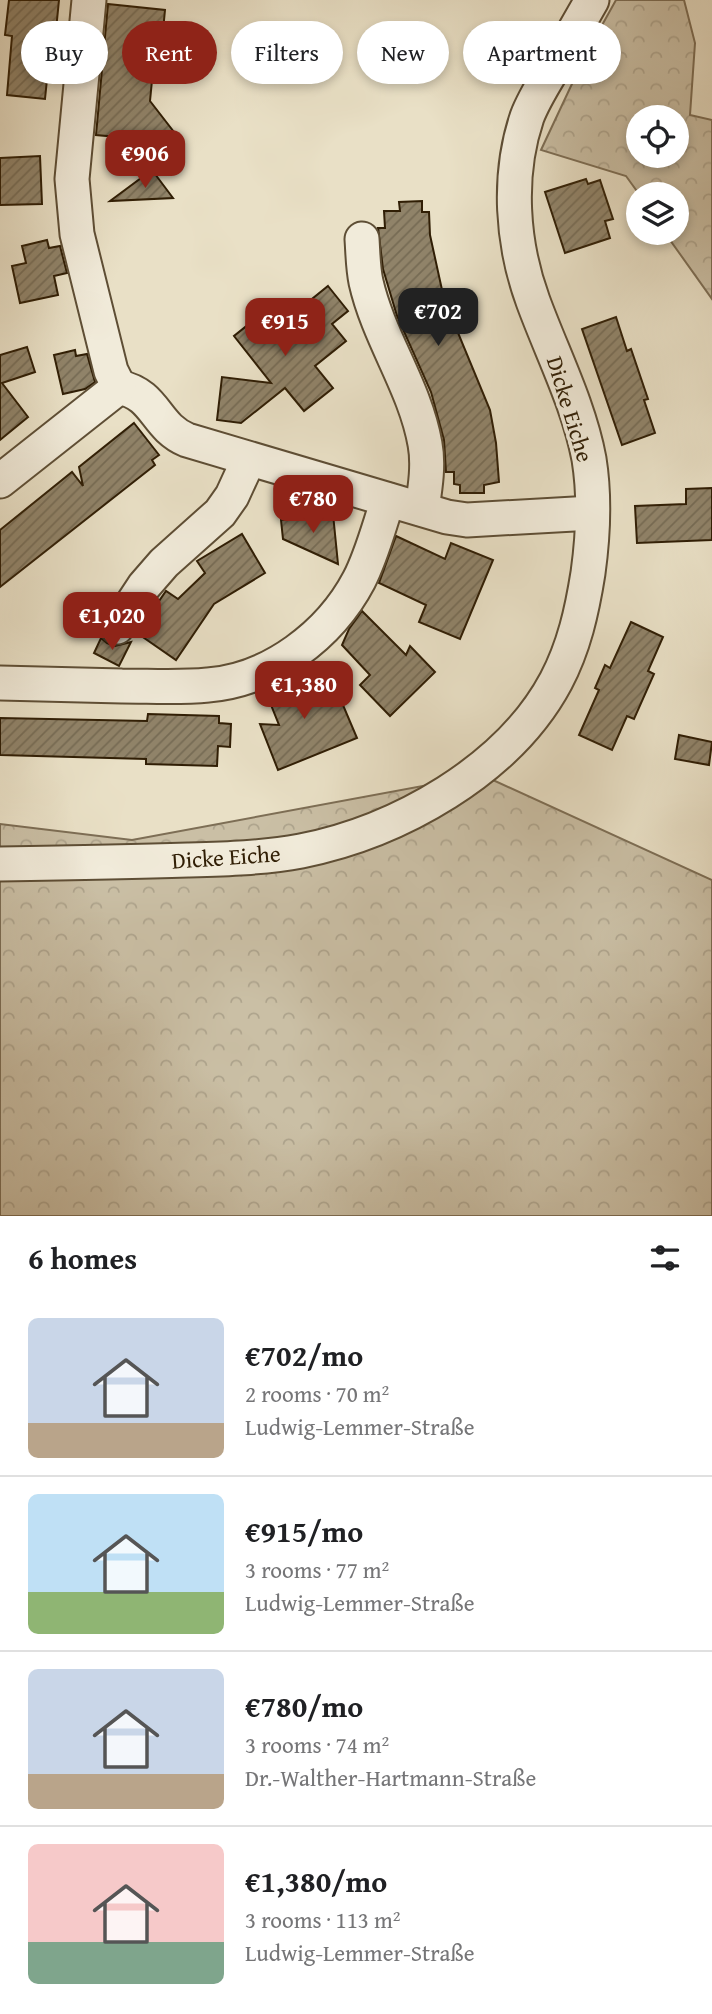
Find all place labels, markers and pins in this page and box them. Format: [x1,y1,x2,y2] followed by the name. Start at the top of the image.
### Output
[104,130,186,190] pin: €906
[397,288,479,348] pin: €702
[244,298,326,358] pin: €915
[272,476,354,535] pin: €780
[55,592,169,652] pin: €1,020
[247,662,361,721] pin: €1,380

